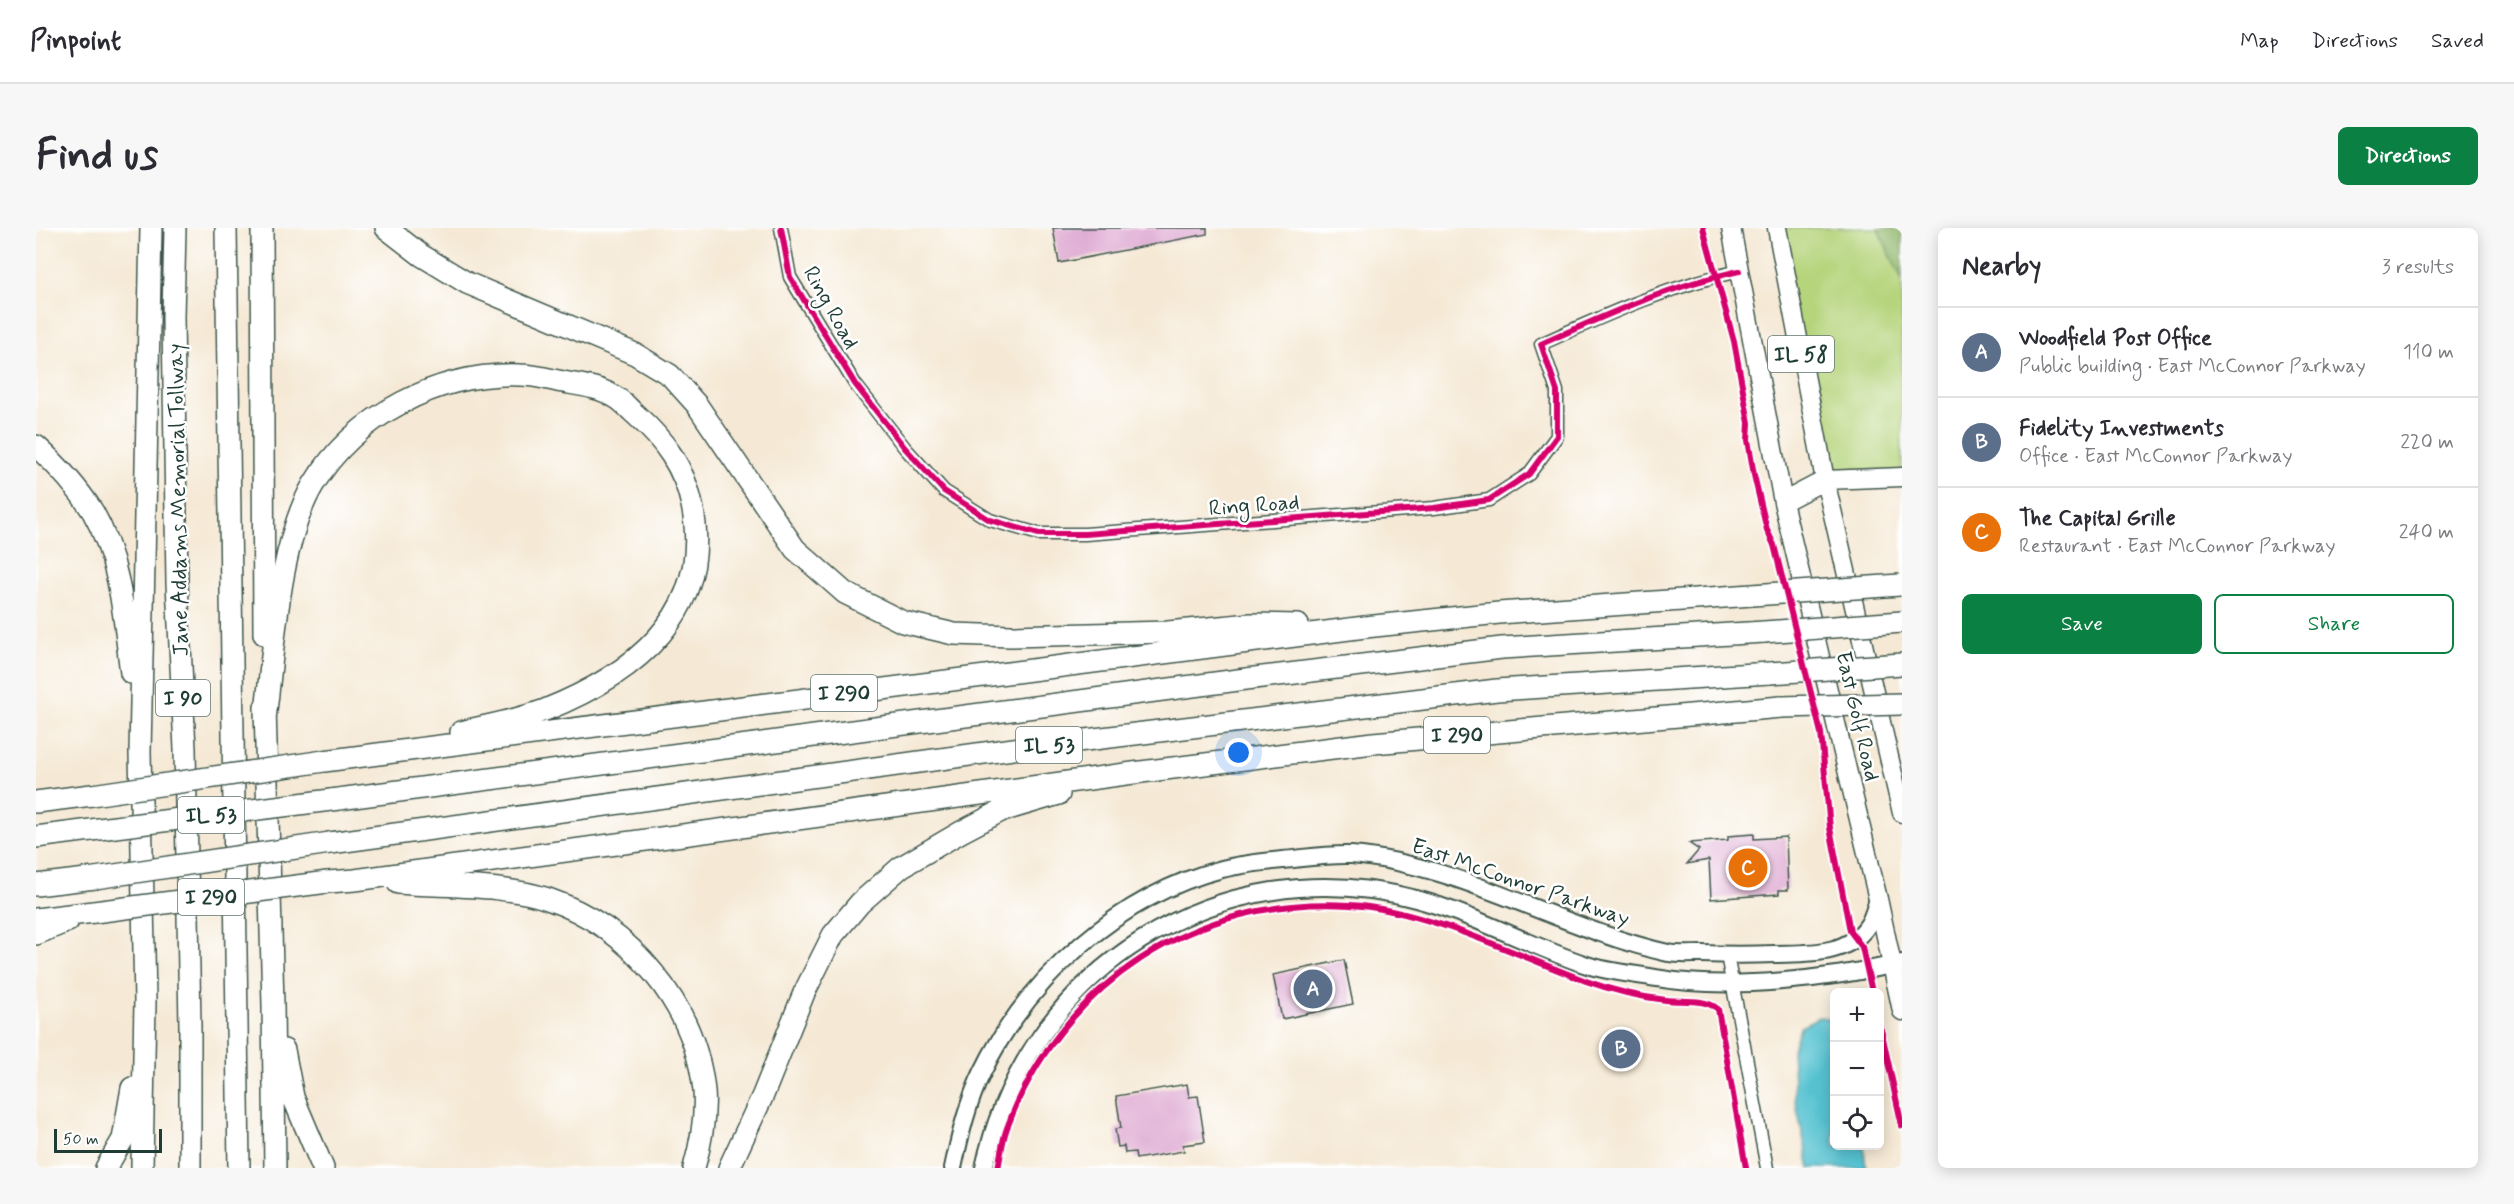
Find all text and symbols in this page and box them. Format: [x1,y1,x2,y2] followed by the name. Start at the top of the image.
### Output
[30,23,121,60] text: Pinpoint
[2240,27,2279,55] text: Map
[2312,27,2398,55] text: Directions
[2431,27,2484,55] text: Saved
[2338,127,2478,185] button: Directions
[36,129,158,184] text: Find us
[1962,250,2041,284] text: Nearby
[2382,254,2454,281] text: 3 results
[793,261,865,356] street label: Ring Road
[2019,325,2212,353] text: Woodfield Post Office
[1768,336,1834,372] road number: IL 58
[1975,339,1988,366] text: A
[2403,339,2454,366] text: 110 m
[162,343,196,657] street label: Jane Addams Memorial Tollway
[2019,353,2366,380] text: Public building · East McConnor Parkway
[2019,415,2224,443] text: Fidelity Investments
[1975,429,1988,456] text: B
[2400,429,2454,456] text: 220 m
[2019,443,2292,470] text: Office · East McConnor Parkway
[1208,489,1301,526] street label: Ring Road
[2019,505,2176,533] text: The Capital Grille
[1974,519,1989,546] text: C
[2399,519,2454,546] text: 240 m
[2019,533,2335,560] text: Restaurant · East McConnor Parkway
[1962,594,2202,654] button: Save
[2214,594,2454,654] button: Share
[1829,649,1886,784] street label: East Golf Road
[811,675,877,711] road number: I 290
[156,680,210,716] road number: I 90
[1424,717,1490,753] road number: I 290
[1016,727,1082,763] road number: IL 53
[1224,738,1253,767] your location
[178,797,244,833] road number: IL 53
[1408,832,1633,933] street label: East McConnor Parkway
[1728,846,1768,890] pin: C
[178,879,244,915] road number: I 290
[1294,966,1332,1011] pin: A
[1830,988,1884,1150] map controls
[1830,988,1884,1042] button: +
[1602,1026,1640,1072] pin: B
[1830,1042,1884,1096] button: −
[1830,1096,1884,1150] button: locate
[54,1126,162,1154] scale bar
[63,1129,99,1150] text: 50 m

